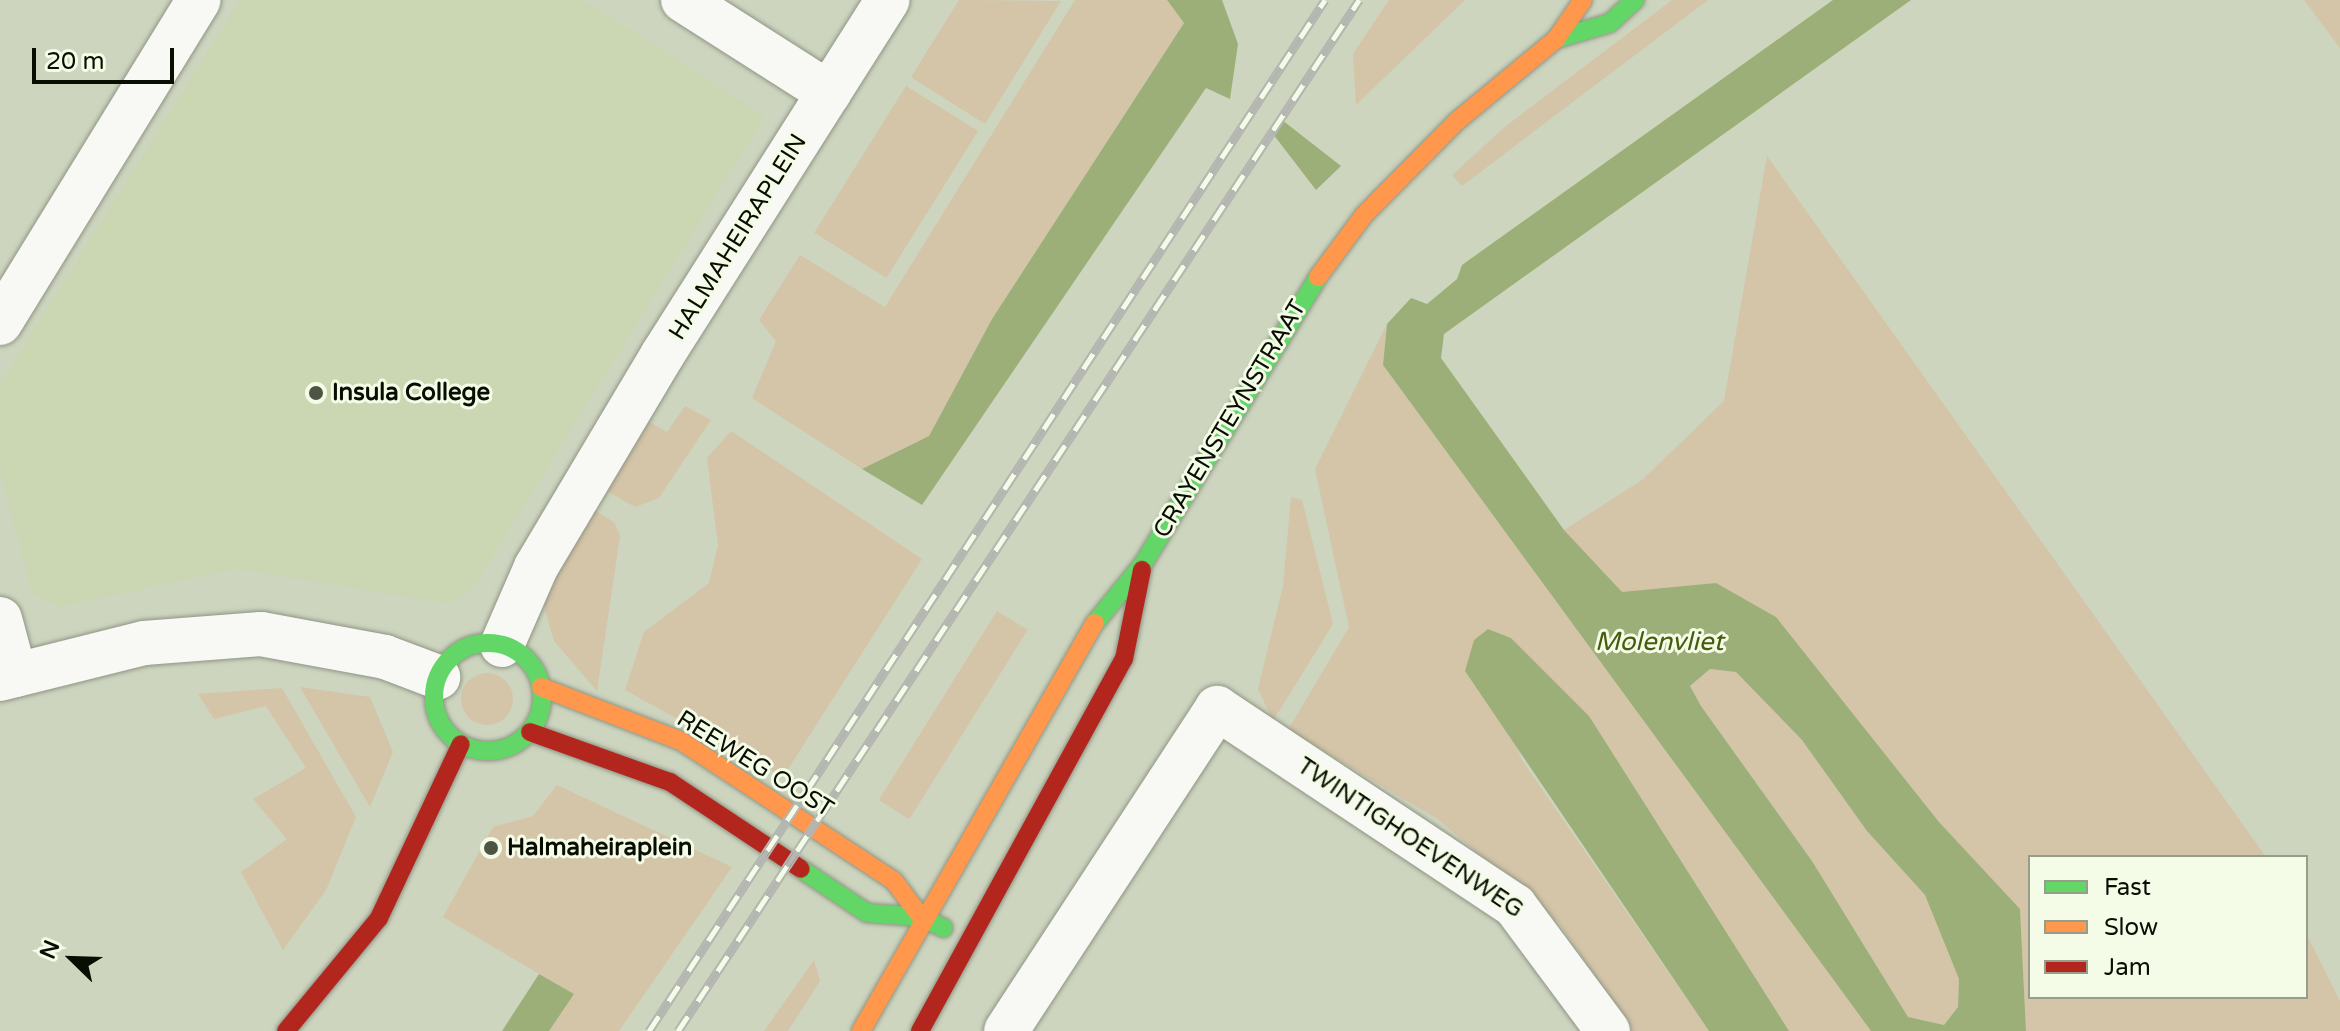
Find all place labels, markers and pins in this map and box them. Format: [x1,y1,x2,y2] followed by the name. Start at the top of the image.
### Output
[332,379,490,407] place label: Insula College
[307,384,325,402] marker: Insula College
[507,834,692,862] place label: Halmaheiraplein
[482,839,500,857] marker: Halmaheiraplein

